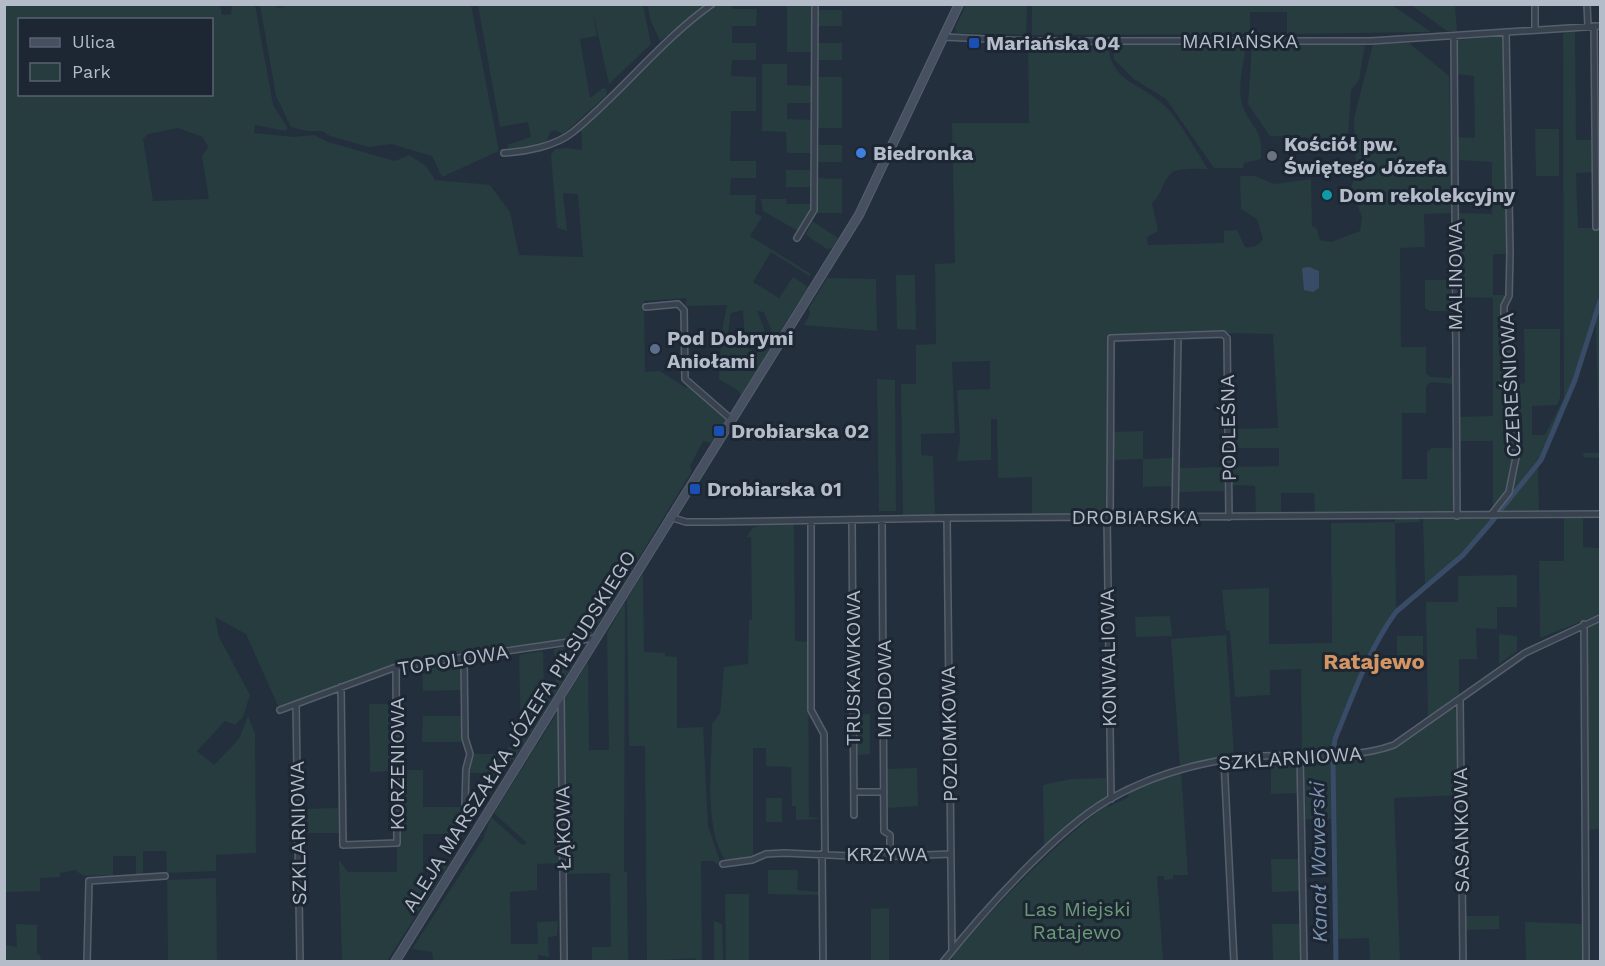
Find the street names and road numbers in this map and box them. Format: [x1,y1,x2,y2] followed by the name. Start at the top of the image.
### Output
[1182,29,1298,53] street label: MARIAŃSKA
[1443,221,1467,331] street label: MALINOWA
[1494,312,1526,458] street label: CZEREŚNIOWA
[1215,374,1241,482] street label: PODLEŚNA
[1071,505,1199,529] street label: DROBIARSKA
[397,546,641,916] street label: ALEJA MARSZAŁKA JÓZEFA PIŁSUDSKIEGO
[1095,589,1121,727] street label: KONWALIOWA
[841,590,865,746] street label: TRUSKAWKOWA
[396,639,510,681] street label: TOPOLOWA
[872,640,896,738] street label: MIODOWA
[936,666,962,802] street label: POZIOMKOWA
[385,697,409,831] street label: KORZENIOWA
[1217,741,1363,775] street label: SZKLARNIOWA
[285,761,311,905] street label: SZKLARNIOWA
[1448,767,1474,893] street label: SASANKOWA
[550,785,576,871] street label: ŁĄKOWA
[846,842,928,866] street label: KRZYWA

